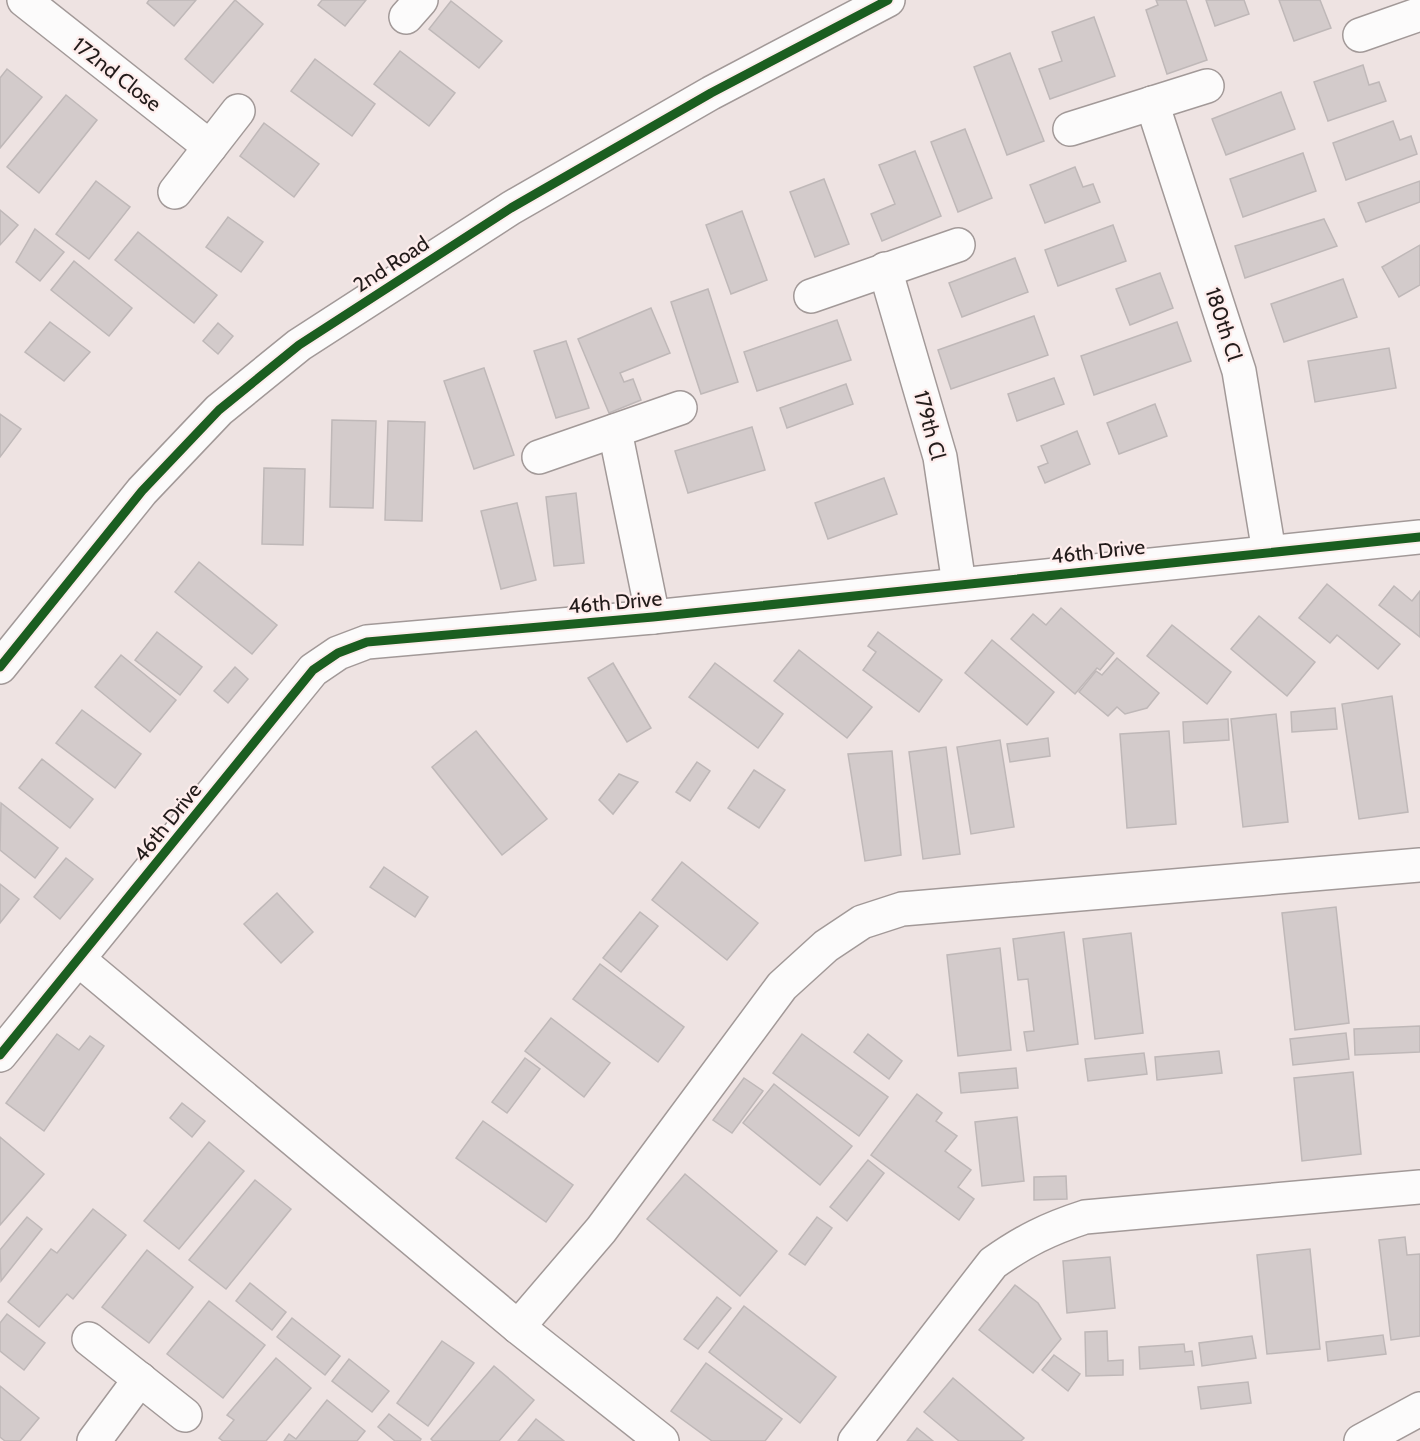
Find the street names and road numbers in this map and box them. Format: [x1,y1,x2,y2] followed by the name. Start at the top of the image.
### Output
[68,32,166,116] street label: 172nd Close
[349,230,433,298] street label: 2nd Road
[1200,284,1248,364] street label: 180th Cl
[909,388,951,462] street label: 179th Cl
[1050,534,1146,568] street label: 46th Drive
[567,585,663,619] street label: 46th Drive
[128,777,207,867] street label: 46th Drive

